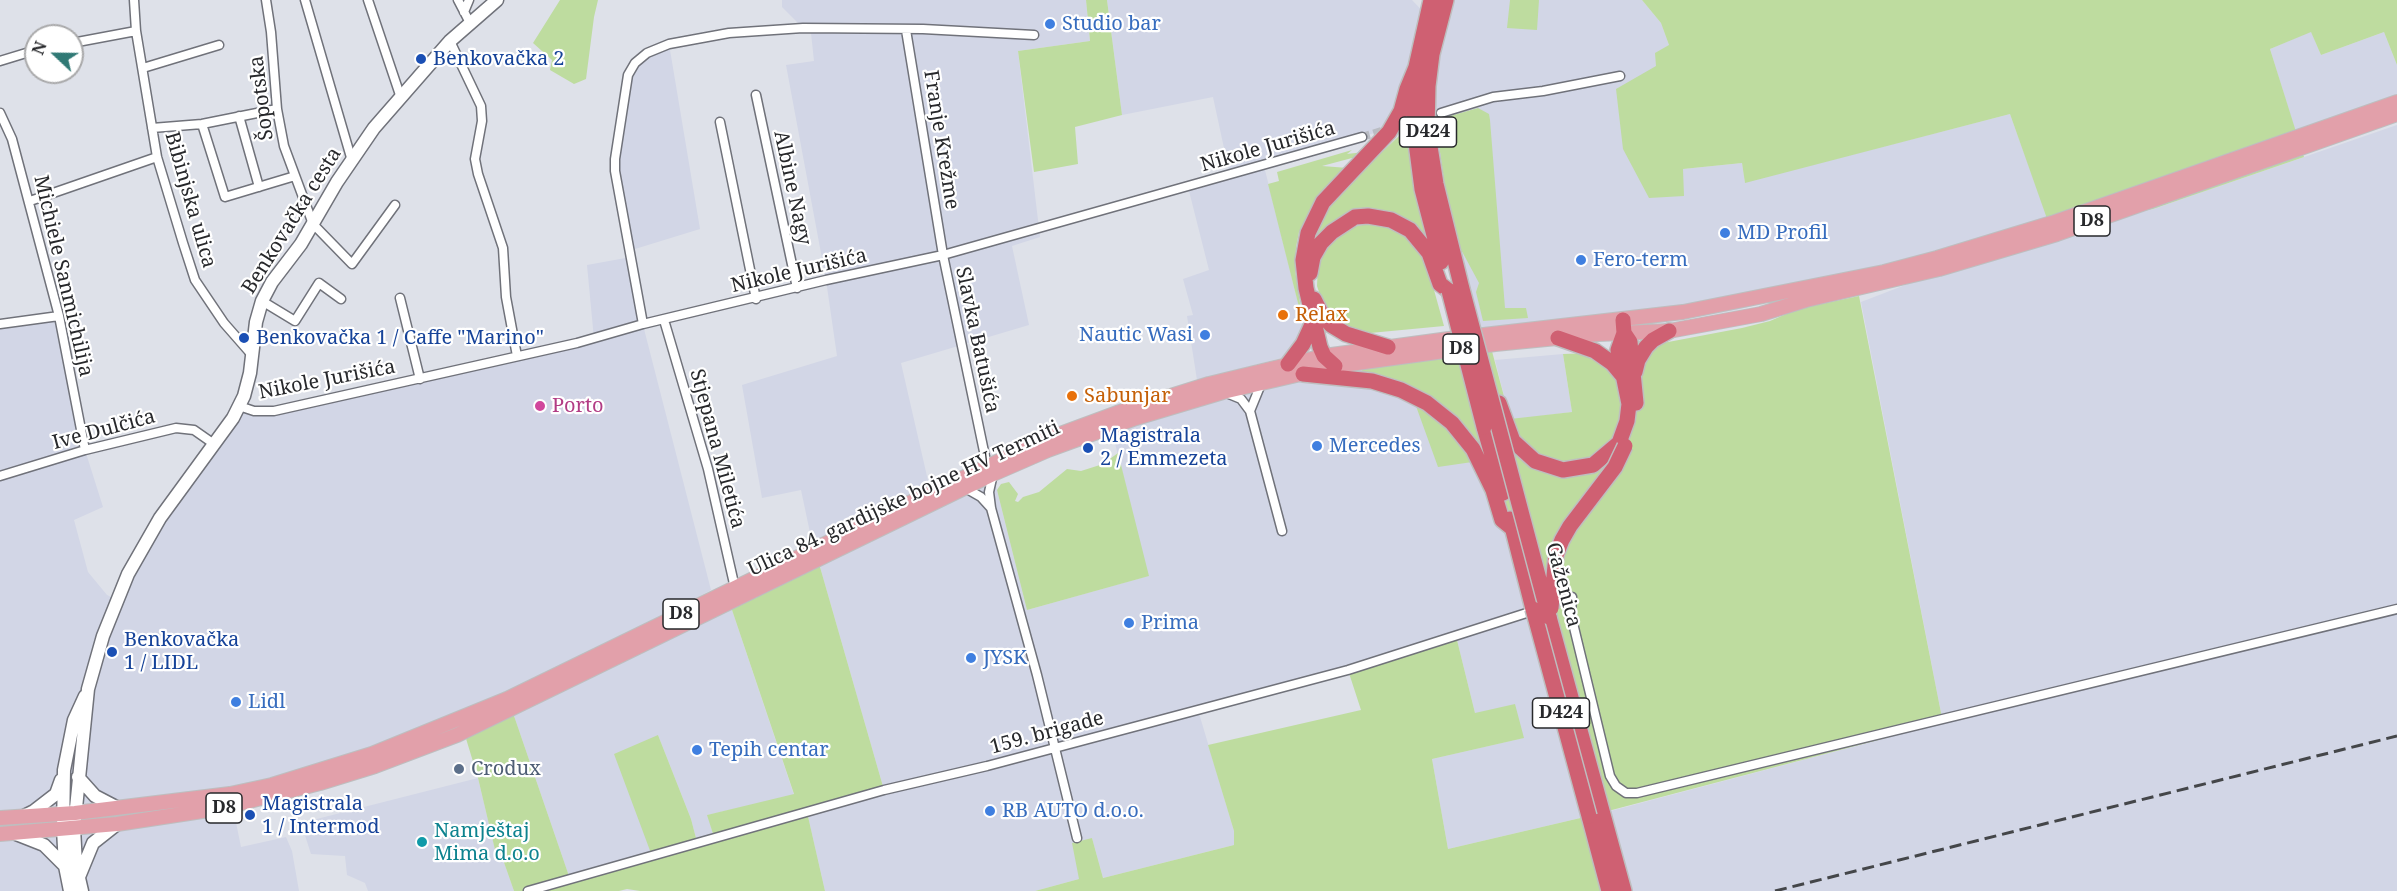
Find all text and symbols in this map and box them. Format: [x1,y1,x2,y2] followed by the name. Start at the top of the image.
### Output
[1062,12,1161,36] place label: Studio bar
[1043,17,1057,31] marker: Studio bar
[24,24,84,84] north arrow
[27,38,52,58] text: N
[433,47,565,71] place label: Benkovačka 2
[414,52,428,66] marker: Benkovačka 2
[245,54,279,142] street label: Šopotska
[918,69,964,211] street label: Franje Krežme
[1198,116,1338,178] street label: Nikole Jurišića
[1400,117,1456,147] road number: D424
[159,129,221,271] street label: Bibinjska ulica
[768,129,816,247] street label: Albine Nagy
[237,143,347,299] street label: Benkovačka cesta
[28,173,98,379] street label: Michiele Sanmichilija
[2074,206,2110,236] road number: D8
[1737,221,1828,245] place label: MD Profil
[1718,226,1732,240] marker: MD Profil
[729,244,869,298] street label: Nikole Jurišića
[1593,248,1688,272] place label: Fero-term
[1574,253,1588,267] marker: Fero-term
[950,265,1004,415] street label: Slavka Batušića
[1295,303,1348,327] place label: Relax
[1276,308,1290,322] marker: Relax
[1079,323,1193,347] place label: Nautic Wasi
[256,326,544,350] place label: Benkovačka 1 / Caffe "Marino"
[1198,328,1212,342] marker: Nautic Wasi
[237,331,251,345] marker: Benkovačka 1 / Caffe "Marino"
[1443,334,1479,364] road number: D8
[257,355,397,405] street label: Nikole Jurišića
[684,367,750,531] street label: Stjepana Miletića
[1084,384,1171,408] place label: Sabunjar
[1065,389,1079,403] marker: Sabunjar
[552,394,604,418] place label: Porto
[533,399,547,413] marker: Porto
[50,405,158,455] street label: Ive Dulčića
[744,416,1064,582] street label: Ulica 84. gardijske bojne HV Termiti
[1100,424,1228,471] place label: Magistrala 2 / Emmezeta
[1329,434,1420,458] place label: Mercedes
[1310,439,1324,453] marker: Mercedes
[1081,441,1095,455] marker: Magistrala 2 / Emmezeta
[1540,540,1586,630] street label: Gaženica
[663,599,699,629] road number: D8
[1141,611,1199,635] place label: Prima
[1122,616,1136,630] marker: Prima
[124,628,239,675] place label: Benkovačka 1 / LIDL
[105,645,119,659] marker: Benkovačka 1 / LIDL
[983,646,1027,670] place label: JYSK
[964,651,978,665] marker: JYSK
[248,690,285,714] place label: Lidl
[229,695,243,709] marker: Lidl
[1532,698,1590,728] road number: D424
[987,706,1107,760] street label: 159. brigade
[709,738,829,762] place label: Tepih centar
[690,743,704,757] marker: Tepih centar
[471,757,541,781] place label: Crodux
[452,762,466,776] marker: Crodux
[262,792,379,839] place label: Magistrala 1 / Intermod
[206,793,242,823] road number: D8
[1002,799,1144,823] place label: RB AUTO d.o.o.
[983,804,997,818] marker: RB AUTO d.o.o.
[243,808,257,822] marker: Magistrala 1 / Intermod
[434,819,540,866] place label: Namještaj Mima d.o.o
[415,835,429,849] marker: Namještaj Mima d.o.o

